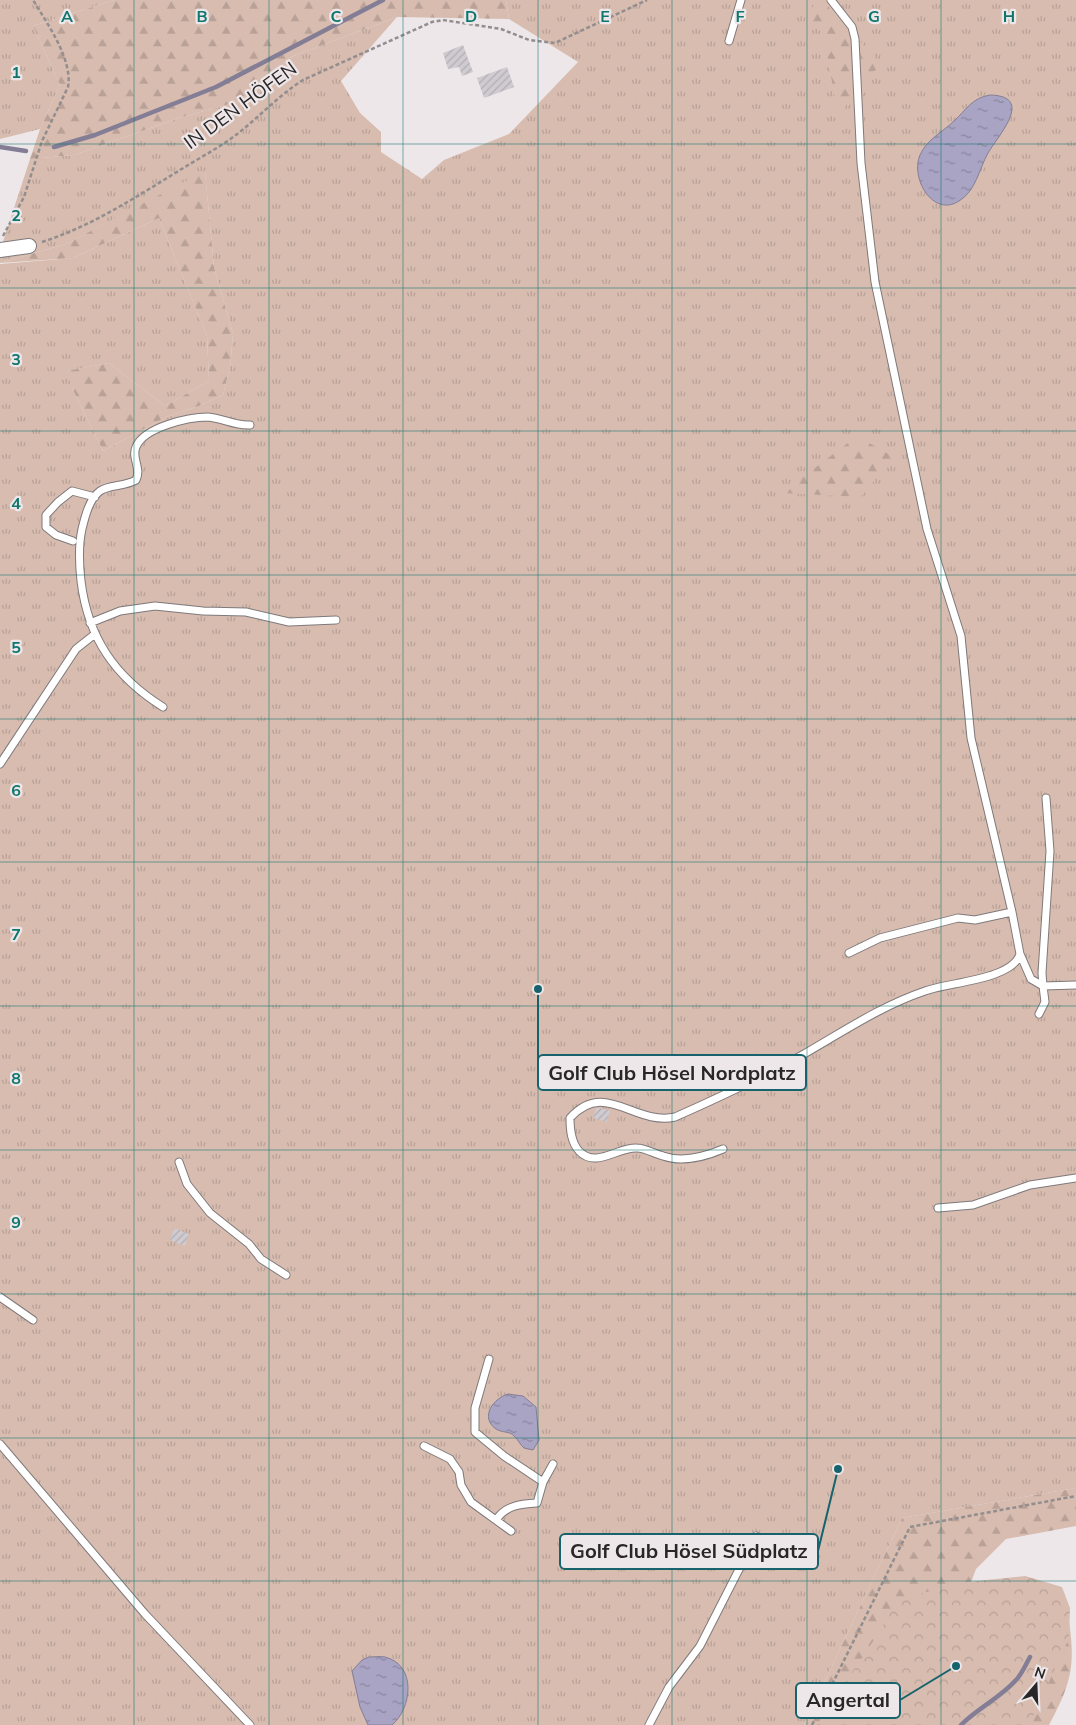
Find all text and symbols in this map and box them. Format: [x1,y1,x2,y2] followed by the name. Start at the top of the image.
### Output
[61,6,73,26] text: A
[196,6,208,26] text: B
[331,6,342,26] text: C
[465,6,477,26] text: D
[600,6,610,26] text: E
[735,6,745,26] text: F
[868,6,880,26] text: G
[1003,6,1015,26] text: H
[179,56,301,154] street label: IN DEN HÖFEN
[11,62,21,82] text: 1
[11,205,21,225] text: 2
[11,349,21,369] text: 3
[11,493,21,513] text: 4
[11,637,21,657] text: 5
[11,780,21,800] text: 6
[11,924,21,944] text: 7
[538,1055,806,1090] callout: Golf Club Hösel Nordplatz
[548,1060,796,1085] text: Golf Club Hösel Nordplatz
[11,1068,21,1088] text: 8
[11,1212,21,1232] text: 9
[560,1534,818,1569] callout: Golf Club Hösel Südplatz
[570,1538,808,1563] text: Golf Club Hösel Südplatz
[1011,1660,1061,1710] north arrow
[1032,1662,1048,1683] text: N
[796,1683,900,1718] callout: Angertal
[806,1687,890,1712] text: Angertal

